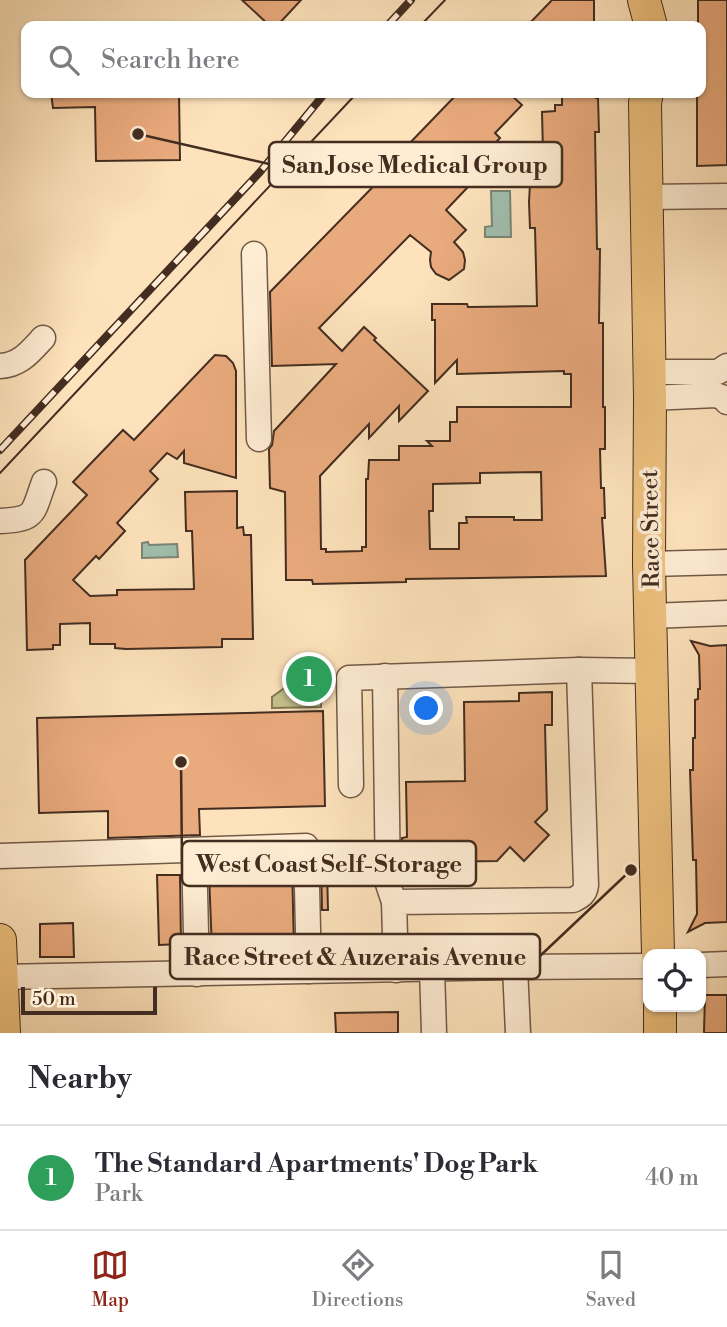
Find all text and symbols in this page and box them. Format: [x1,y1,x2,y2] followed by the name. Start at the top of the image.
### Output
[21,21,706,98] search box
[45,41,83,79] icon: search
[101,44,240,76] text: Search here
[269,142,562,187] callout: San Jose Medical Group
[282,151,548,181] text: San Jose Medical Group
[636,469,666,588] street label: Race Street
[286,653,332,705] pin: 1
[409,691,443,725] your location
[182,841,476,886] callout: West Coast Self-Storage
[195,850,462,880] text: West Coast Self-Storage
[170,934,540,979] callout: Race Street & Auzerais Avenue
[184,943,526,973] text: Race Street & Auzerais Avenue
[643,949,706,1012] map controls
[643,949,706,1012] button: locate
[21,984,158,1016] scale bar
[32,987,76,1011] text: 50 m
[28,1060,132,1098] text: Nearby
[95,1148,538,1180] text: The Standard Apartments' Dog Park
[45,1164,57,1192] text: 1
[645,1164,699,1192] text: 40 m
[95,1180,143,1208] text: Park
[91,1246,129,1312] tab: Map
[312,1246,403,1312] tab: Directions
[586,1246,636,1312] tab: Saved

